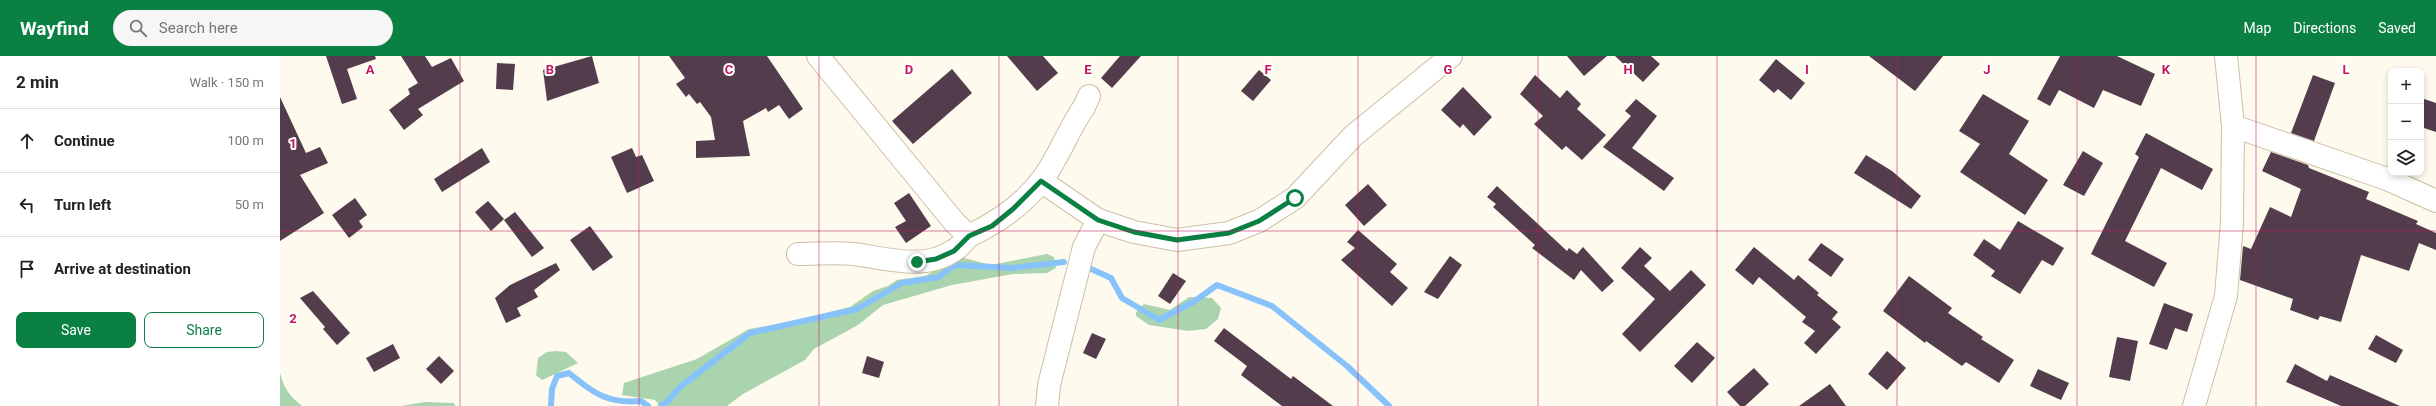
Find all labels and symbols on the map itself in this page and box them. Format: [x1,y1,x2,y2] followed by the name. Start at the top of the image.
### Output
[366,62,375,77] text: A
[546,62,554,77] text: B
[725,62,734,77] text: C
[905,62,913,77] text: D
[1084,62,1092,77] text: E
[1264,62,1272,77] text: F
[1444,62,1453,77] text: G
[1623,62,1633,77] text: H
[1805,62,1809,77] text: I
[1983,62,1991,77] text: J
[2162,62,2171,77] text: K
[2342,62,2350,77] text: L
[289,136,297,151] text: 1
[1286,189,1304,207] route start
[908,253,926,271] route end
[289,311,297,326] text: 2

